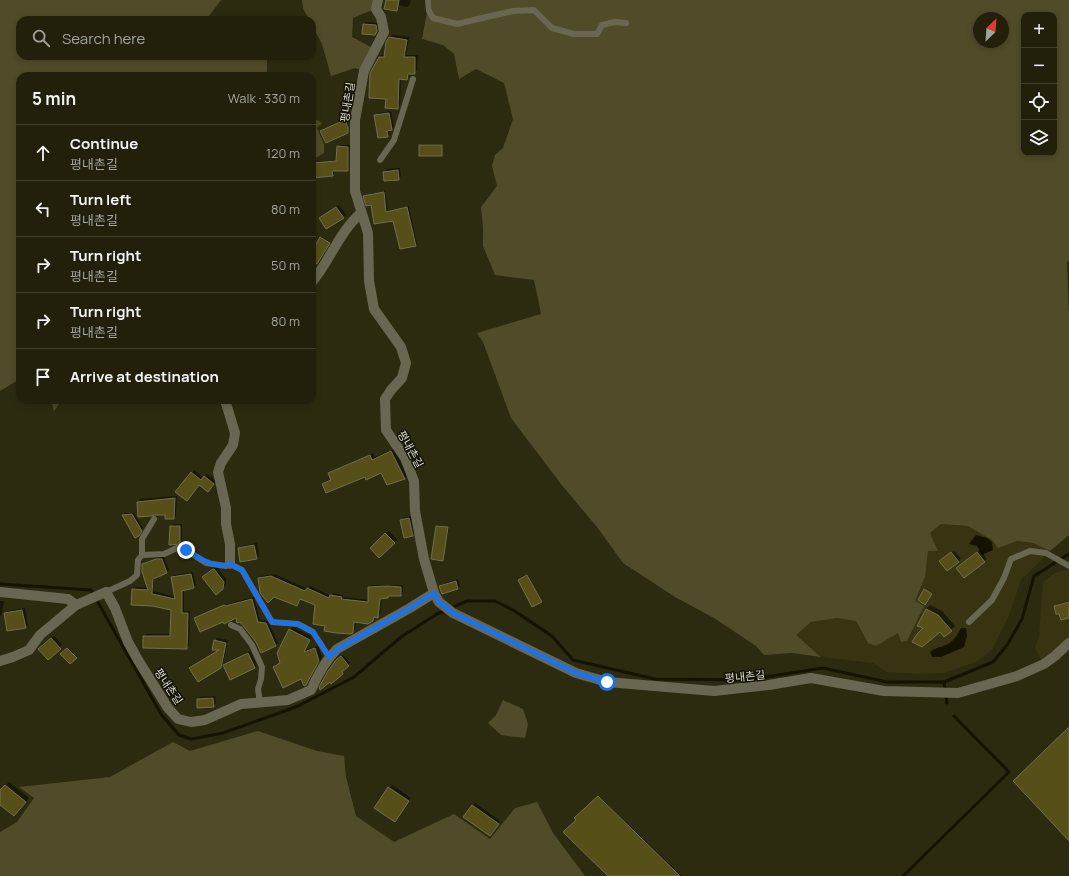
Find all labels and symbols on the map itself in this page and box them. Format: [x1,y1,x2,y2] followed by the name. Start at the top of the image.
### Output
[973,12,1009,48] north arrow
[336,81,358,123] street label: 평내촌길
[395,428,427,470] street label: 평내촌길
[177,541,195,559] route end
[151,665,187,707] street label: 평내촌길
[724,666,766,686] street label: 평내촌길
[598,673,616,691] route start

